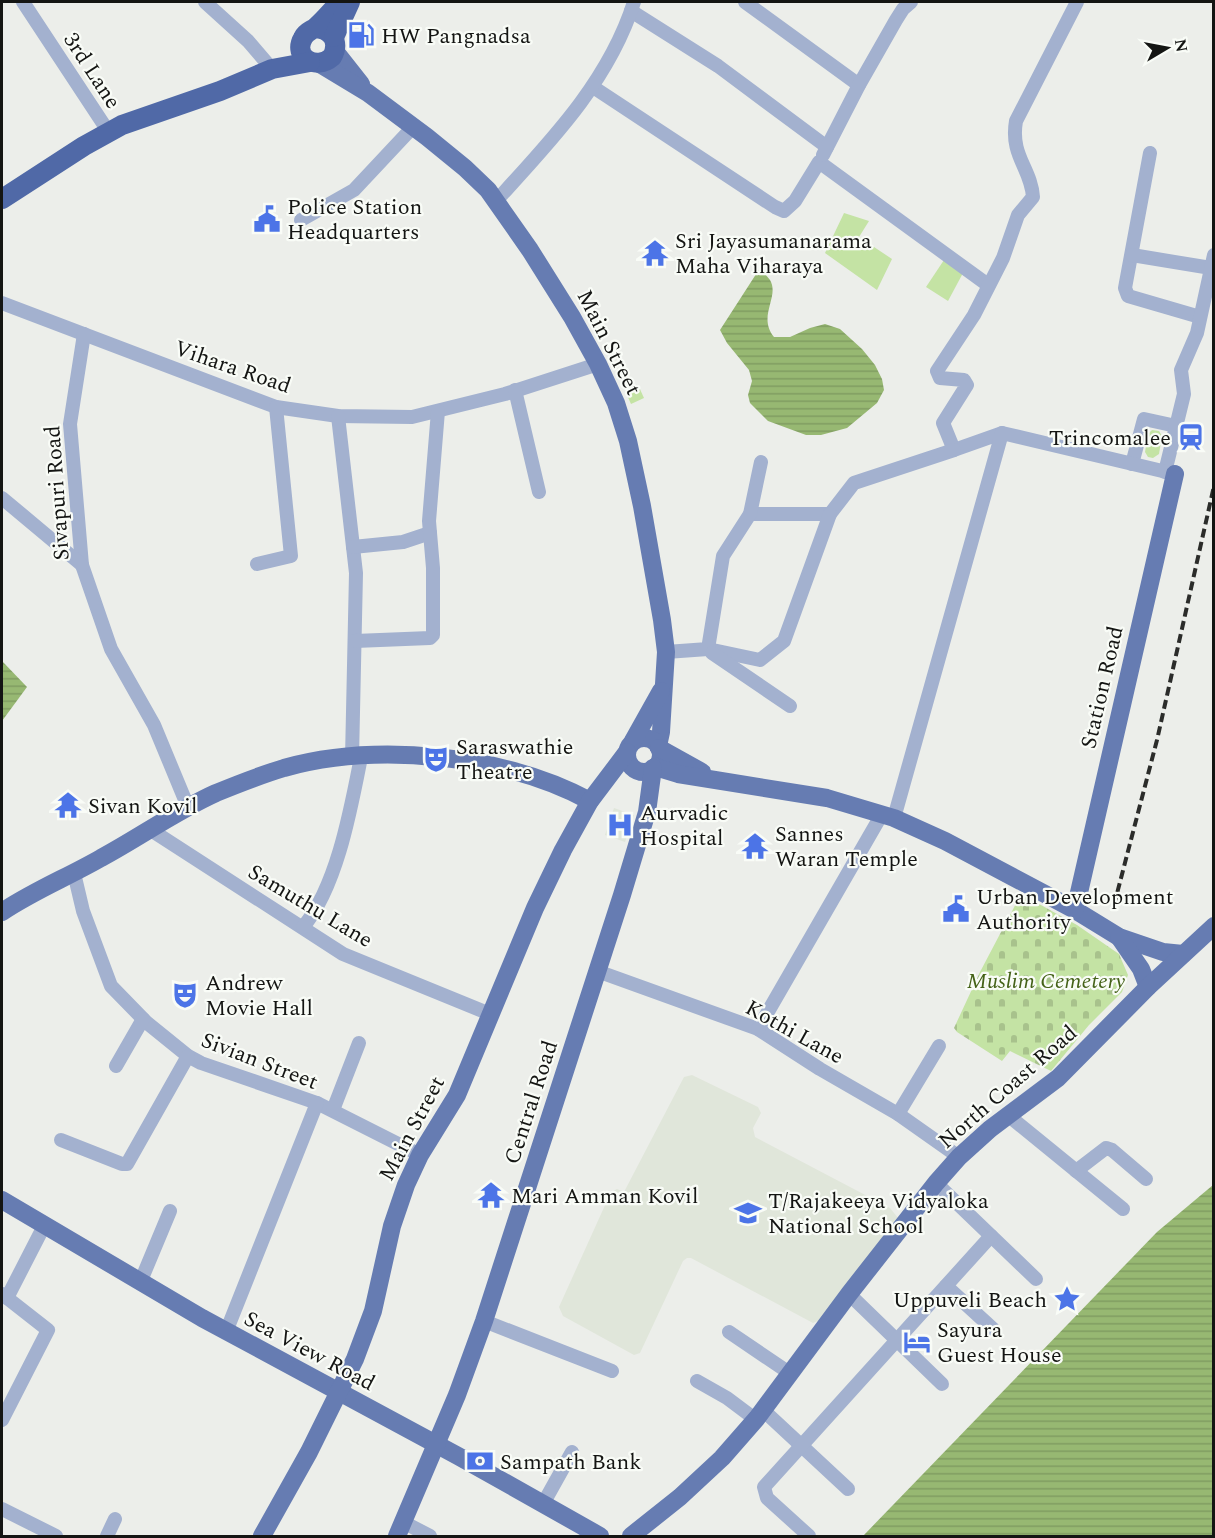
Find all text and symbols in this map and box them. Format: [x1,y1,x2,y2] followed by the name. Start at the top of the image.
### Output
[1137,18,1197,78] north arrow
[346,20,376,50] fuel station icon: HW Pangnadsa
[381,20,531,53] place label: HW Pangnadsa
[55,26,129,116] street label: 3rd Lane
[1168,37,1194,54] text: N
[287,191,422,249] place label: Police Station Headquarters
[252,204,282,234] public building icon: Police Station Headquarters
[675,225,872,283] place label: Sri Jayasumanarama Maha Viharaya
[640,238,670,268] temple icon: Sri Jayasumanarama Maha Viharaya
[568,284,650,401] street label: Main Street
[170,332,295,403] street label: Vihara Road
[1049,422,1171,455] place label: Trincomalee
[1176,422,1206,452] station icon: Trincomalee
[36,424,79,562] street label: Sivapuri Road
[1072,623,1133,752] street label: Station Road
[456,731,573,789] place label: Saraswathie Theatre
[421,744,451,774] theatre icon: Saraswathie Theatre
[53,790,83,820] temple icon: Sivan Kovil
[88,790,197,823] place label: Sivan Kovil
[640,797,728,855] place label: Aurvadic Hospital
[605,810,635,840] hospital icon: Aurvadic Hospital
[775,818,918,876] place label: Sannes Waran Temple
[740,831,770,861] temple icon: Sannes Waran Temple
[241,856,379,957] street label: Samuthu Lane
[976,881,1174,939] place label: Urban Development Authority
[941,894,971,924] public building icon: Urban Development Authority
[967,965,1125,998] park label: Muslim Cemetery
[205,967,313,1025] place label: Andrew Movie Hall
[170,980,200,1010] theatre icon: Andrew Movie Hall
[739,992,850,1073] street label: Kothi Lane
[931,1017,1085,1157] street label: North Coast Road
[196,1024,323,1099] street label: Sivian Street
[496,1036,567,1169] street label: Central Road
[371,1070,454,1187] street label: Main Street
[476,1180,506,1210] temple icon: Mari Amman Kovil
[511,1180,698,1213] place label: Mari Amman Kovil
[768,1185,989,1243] place label: T/Rajakeeya Vidyaloka National School
[733,1198,763,1228] school or university icon: T/Rajakeeya Vidyaloka National School
[893,1284,1047,1317] place label: Uppuveli Beach
[1052,1284,1082,1314] place icon: Uppuveli Beach
[238,1303,381,1400] street label: Sea View Road
[937,1314,1062,1372] place label: Sayura Guest House
[902,1327,932,1357] hotel icon: Sayura Guest House
[465,1446,495,1476] bank icon: Sampath Bank
[500,1446,642,1479] place label: Sampath Bank

